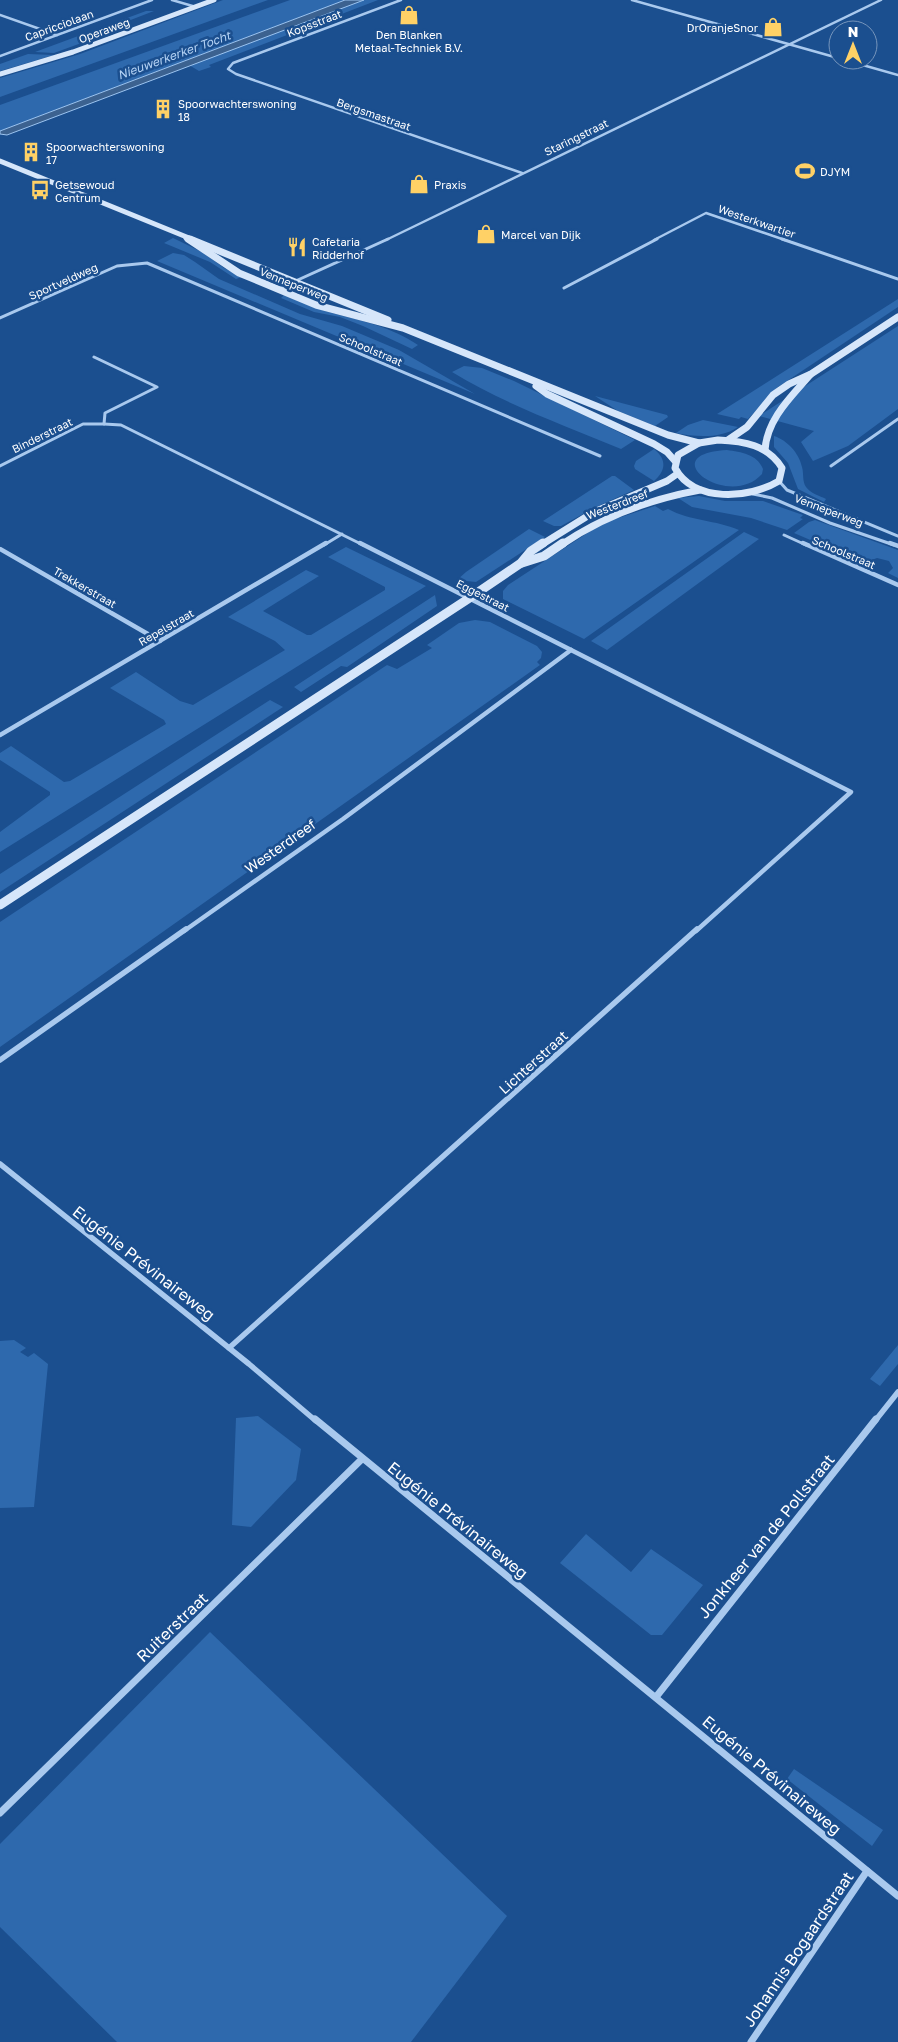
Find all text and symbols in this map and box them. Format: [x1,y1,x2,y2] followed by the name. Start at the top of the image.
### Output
[398,4,420,26] shop icon: Den Blanken Metaal-Techniek B.V.
[23,7,95,43] street label: Capricciolaan
[285,7,343,39] street label: Kopsstraat
[77,15,131,45] street label: Operaweg
[762,16,784,38] shop icon: DrOranjeSnor
[828,20,878,70] north arrow
[687,21,759,34] place label: DrOranjeSnor
[848,23,858,40] text: N
[115,27,234,82] water label: Nieuwerkerker Tocht
[355,28,463,54] place label: Den Blanken Metaal-Techniek B.V.
[335,95,413,133] street label: Bergsmastraat
[178,97,297,123] place label: Spoorwachterswoning 18
[152,98,174,120] building icon: Spoorwachterswoning 18
[542,116,610,158] street label: Staringstraat
[46,140,165,166] place label: Spoorwachterswoning 17
[20,141,42,163] building icon: Spoorwachterswoning 17
[794,160,816,182] sports icon: DJYM
[820,165,850,178] place label: DJYM
[408,173,430,195] shop icon: Praxis
[55,178,114,204] place label: Getsewoud Centrum
[434,178,467,191] place label: Praxis
[29,179,51,201] bus stop icon: Getsewoud Centrum
[717,202,798,241] street label: Westerkwartier
[475,223,497,245] shop icon: Marcel van Dijk
[501,228,581,241] place label: Marcel van Dijk
[312,235,364,261] place label: Cafetaria Ridderhof
[286,236,308,258] restaurant icon: Cafetaria Ridderhof
[27,260,99,302] street label: Sportveldweg
[258,264,330,304] street label: Venneperweg
[337,330,405,368] street label: Schoolstraat
[10,415,74,455] street label: Binderstraat
[584,486,650,522] street label: Westerdreef
[793,491,865,529] street label: Venneperweg
[810,533,878,571] street label: Schoolstraat
[51,564,119,610] street label: Trekkerstraat
[454,576,512,614] street label: Eggestraat
[136,606,196,648] street label: Repelstraat
[241,815,319,877] street label: Westerdreef
[495,1027,571,1097] street label: Lichterstraat
[69,1201,219,1325] street label: Eugénie Prévinaireweg
[693,1450,839,1622] street label: Jonkheer van de Pollstraat
[384,1457,532,1583] street label: Eugénie Prévinaireweg
[132,1588,212,1666] street label: Ruiterstraat
[699,1711,845,1839] street label: Eugénie Prévinaireweg
[738,1867,858,2031] street label: Johannis Bogaardstraat

